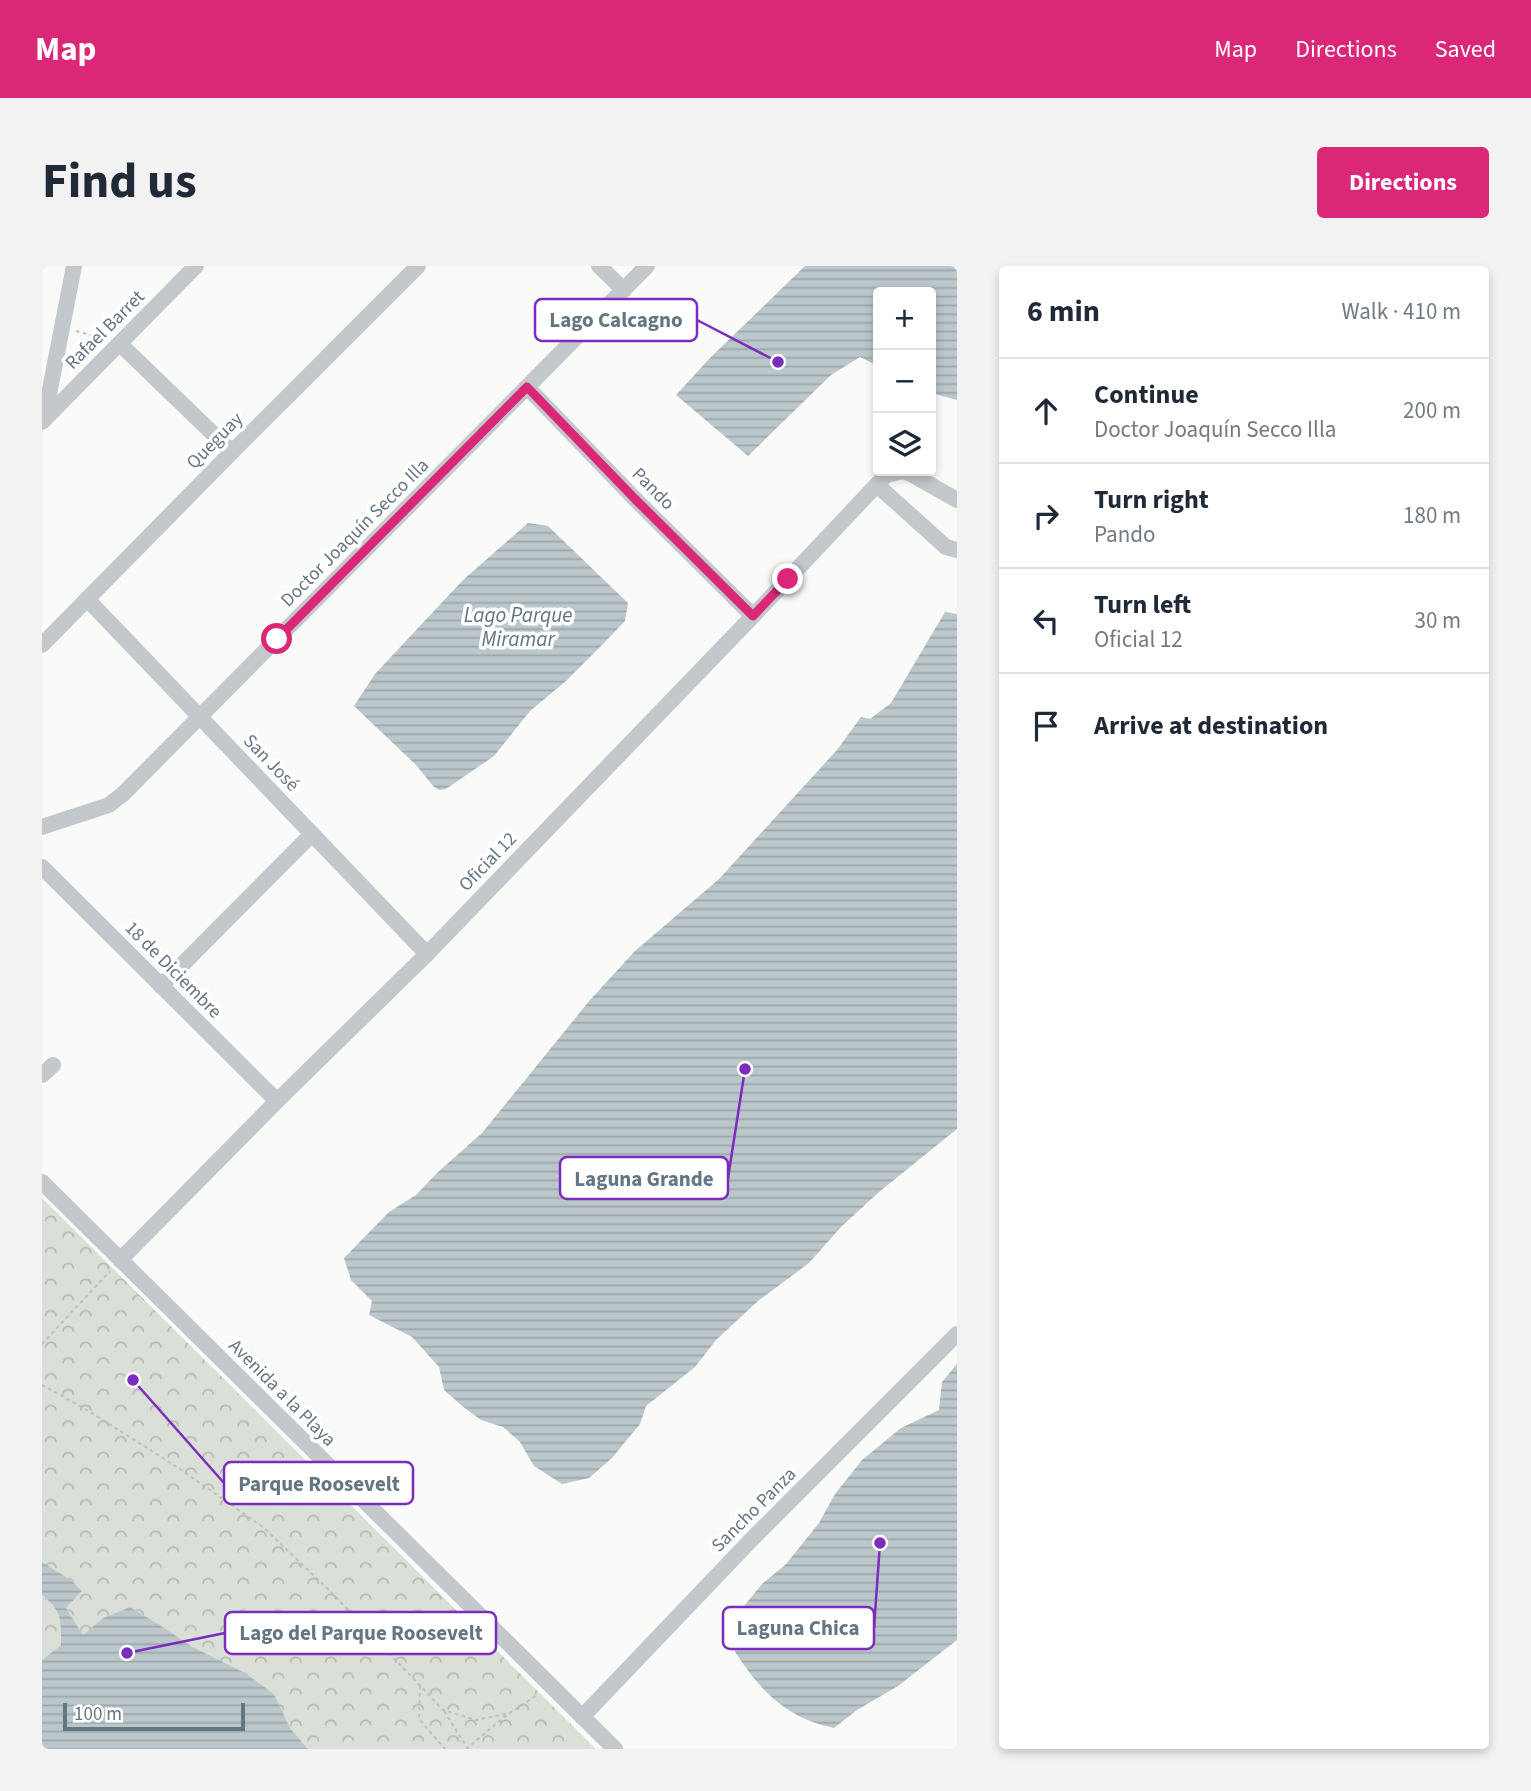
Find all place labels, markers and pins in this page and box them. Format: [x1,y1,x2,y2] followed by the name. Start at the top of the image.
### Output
[535,299,697,341] callout: Lago Calcagno
[560,1157,728,1199] callout: Laguna Grande
[224,1462,413,1504] callout: Parque Roosevelt
[723,1607,874,1649] callout: Laguna Chica
[225,1612,496,1654] callout: Lago del Parque Roosevelt

